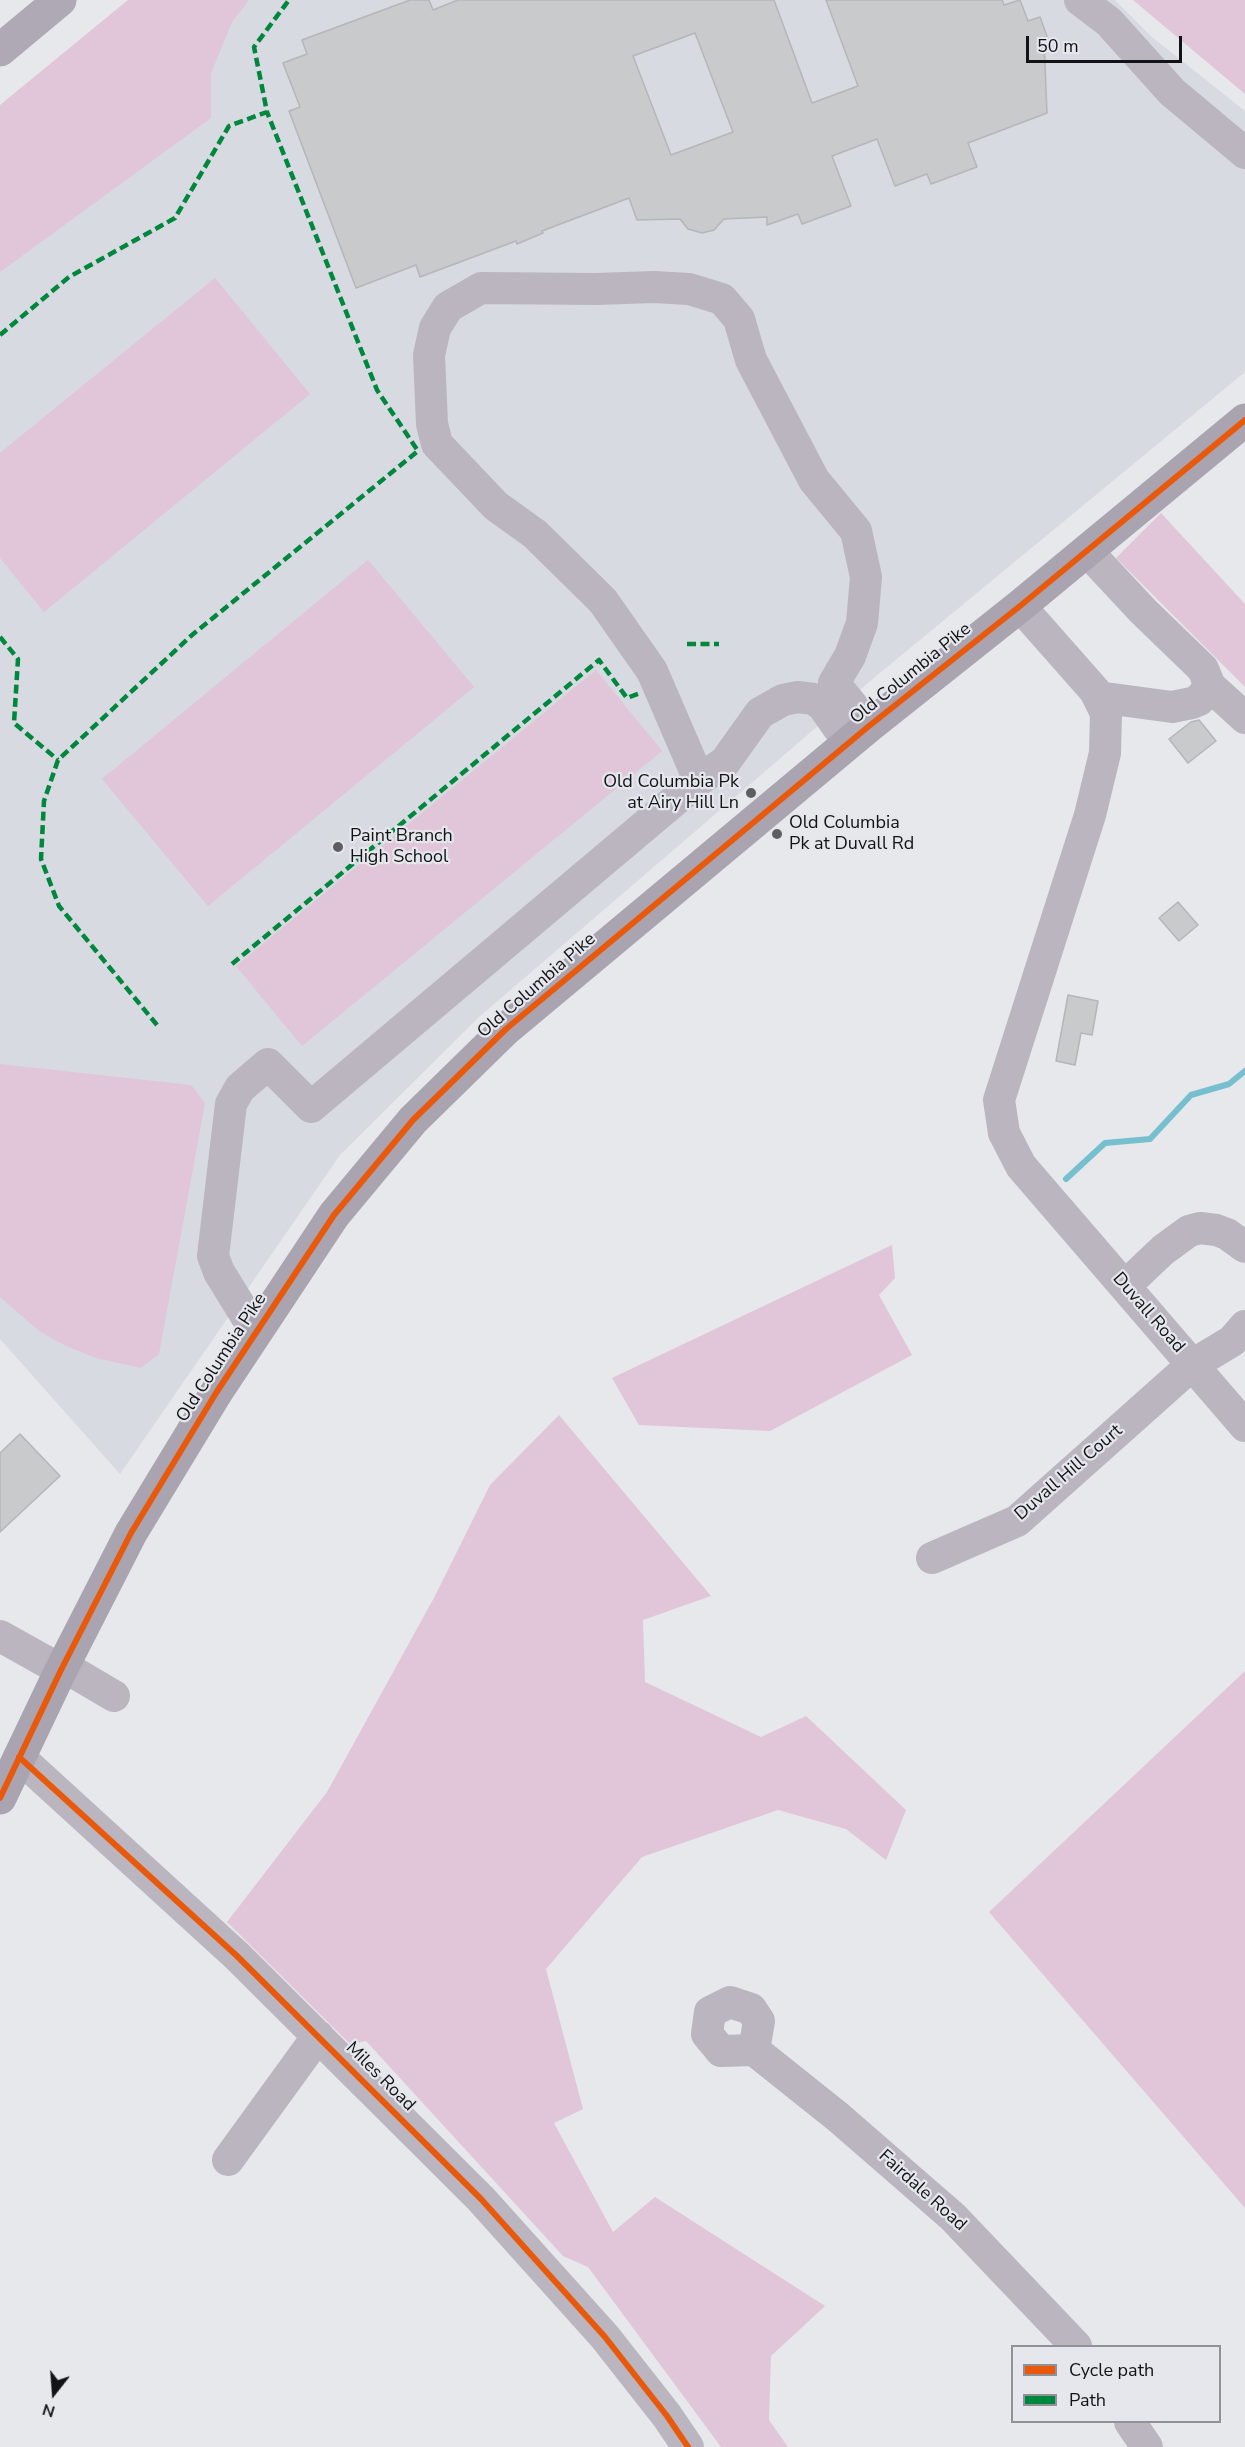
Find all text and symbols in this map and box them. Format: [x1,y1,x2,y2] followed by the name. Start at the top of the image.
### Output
[1029,24,1185,62] scale bar
[1037,34,1079,58] text: 50 m
[846,619,976,729] street label: Old Columbia Pike
[603,772,739,814] place label: Old Columbia Pk at Airy Hill Ln
[744,786,758,800] marker: Old Columbia Pk at Airy Hill Ln
[789,813,914,856] place label: Old Columbia Pk at Duvall Rd
[350,826,453,868] place label: Paint Branch High School
[770,827,784,841] marker: Old Columbia Pk at Duvall Rd
[331,840,345,854] marker: Paint Branch High School
[474,929,600,1043] street label: Old Columbia Pike
[1107,1268,1189,1358] street label: Duvall Road
[172,1290,272,1426] street label: Old Columbia Pike
[1011,1420,1127,1526] street label: Duvall Hill Court
[341,2038,419,2116] street label: Miles Road
[874,2146,970,2236] street label: Fairdale Road
[1011,2345,1221,2423] legend
[1069,2358,1154,2382] text: Cycle path
[24,2363,84,2423] north arrow
[1069,2388,1106,2412] text: Path
[40,2398,58,2422] text: N

